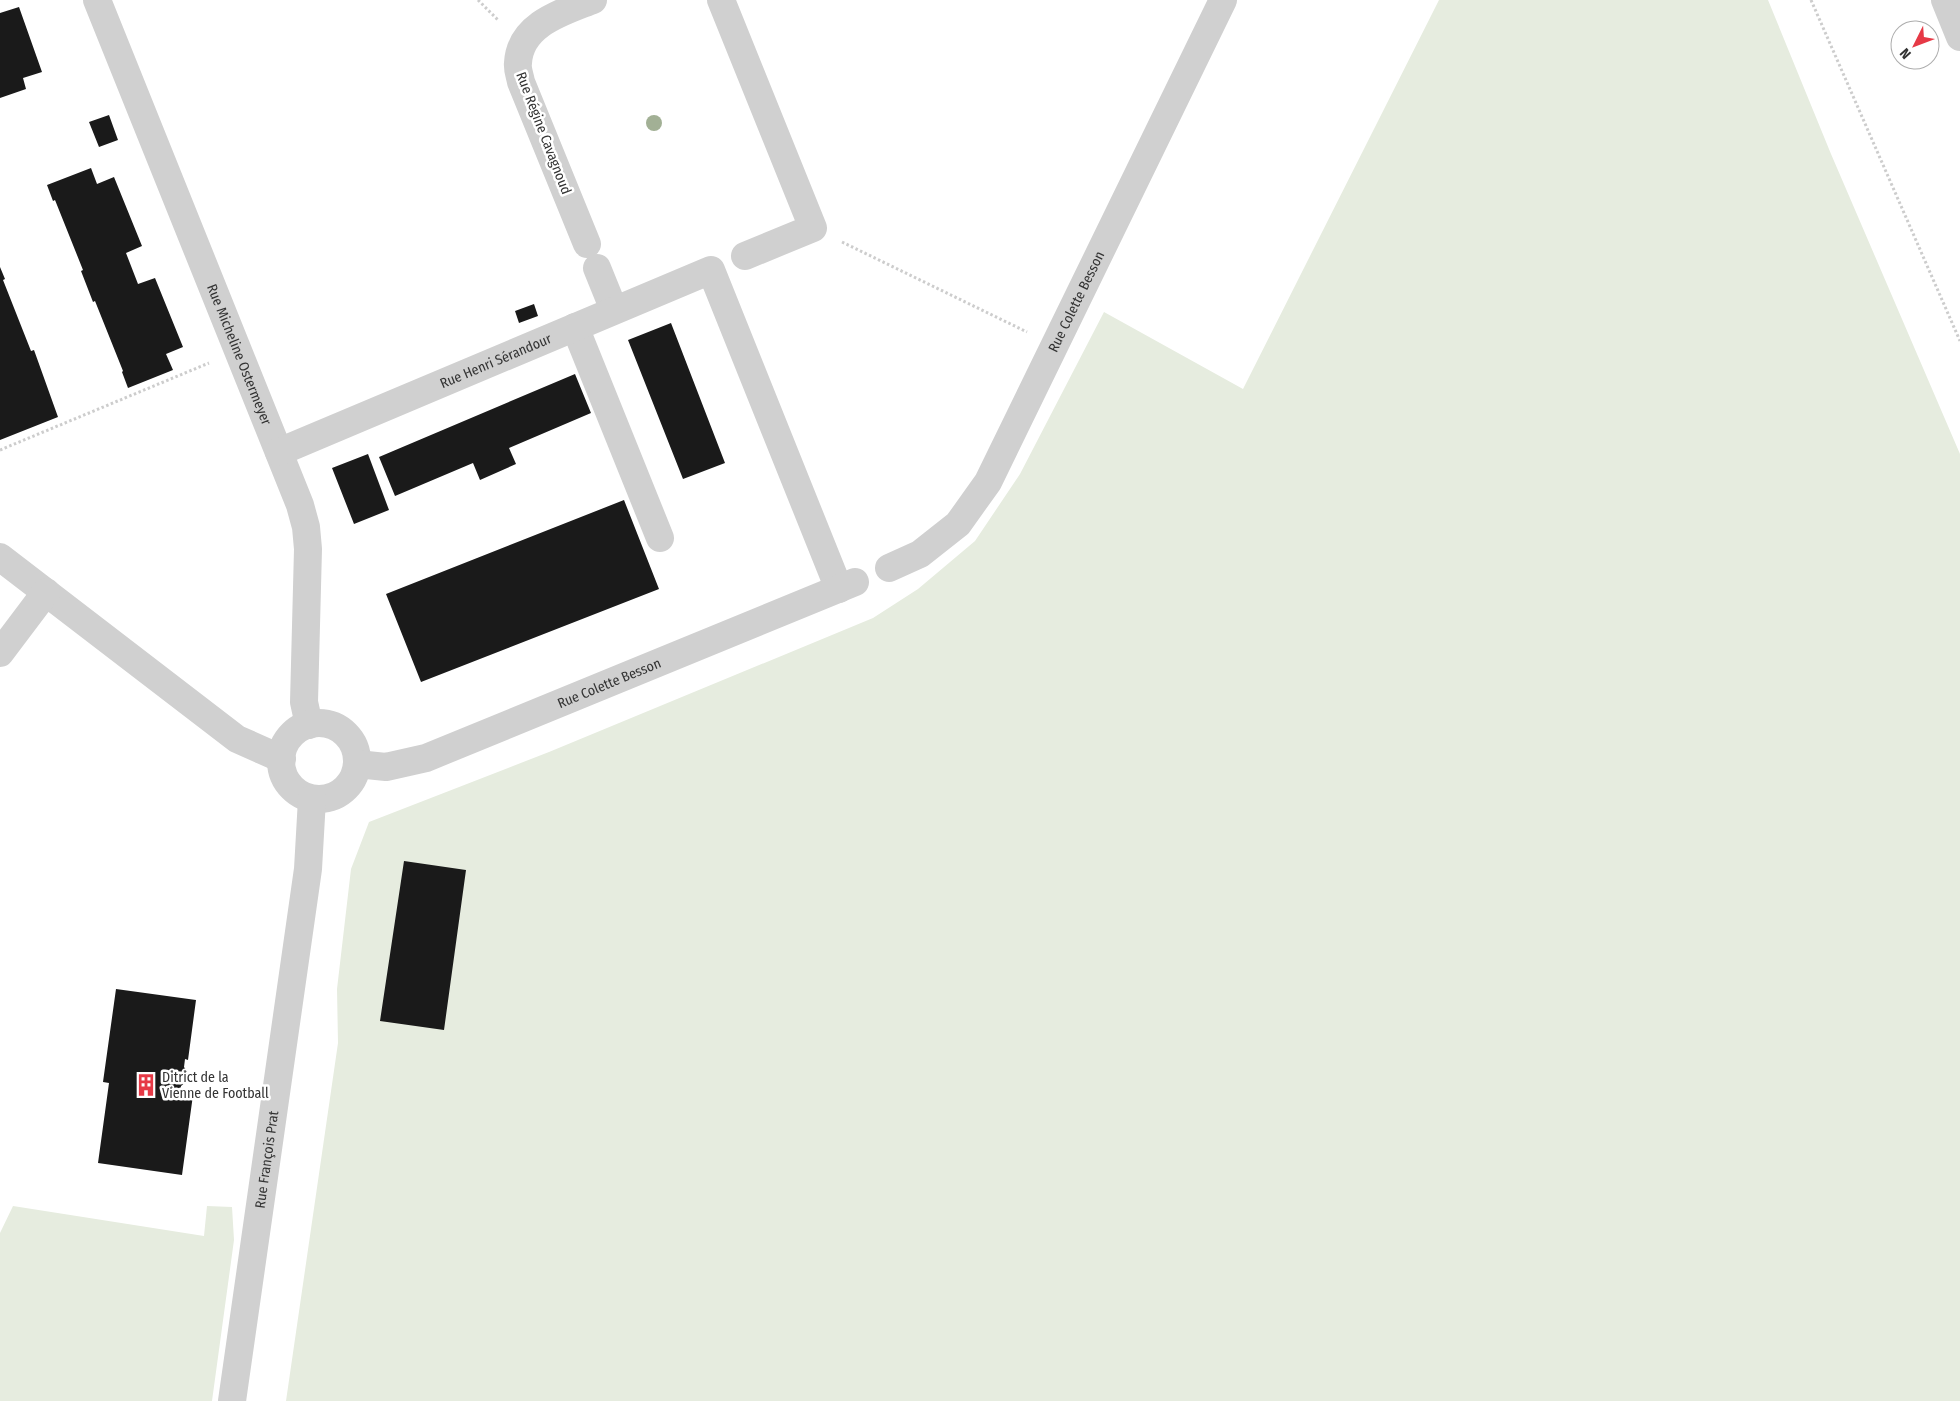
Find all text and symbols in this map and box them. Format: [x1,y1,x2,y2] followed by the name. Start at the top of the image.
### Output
[1890,20,1940,70] north arrow
[1897,45,1915,62] text: N
[512,70,575,197] street label: Rue Régine Cavagnoud
[1045,248,1108,355] street label: Rue Colette Besson
[203,282,275,428] street label: Rue Micheline Ostermeyer
[437,330,554,392] street label: Rue Henri Sérandour
[555,655,663,712] street label: Rue Colette Besson
[162,1069,269,1102] place label: Ditrict de la Vienne de Football
[133,1072,159,1098] building icon: Ditrict de la Vienne de Football
[252,1109,282,1209] street label: Rue François Prat

